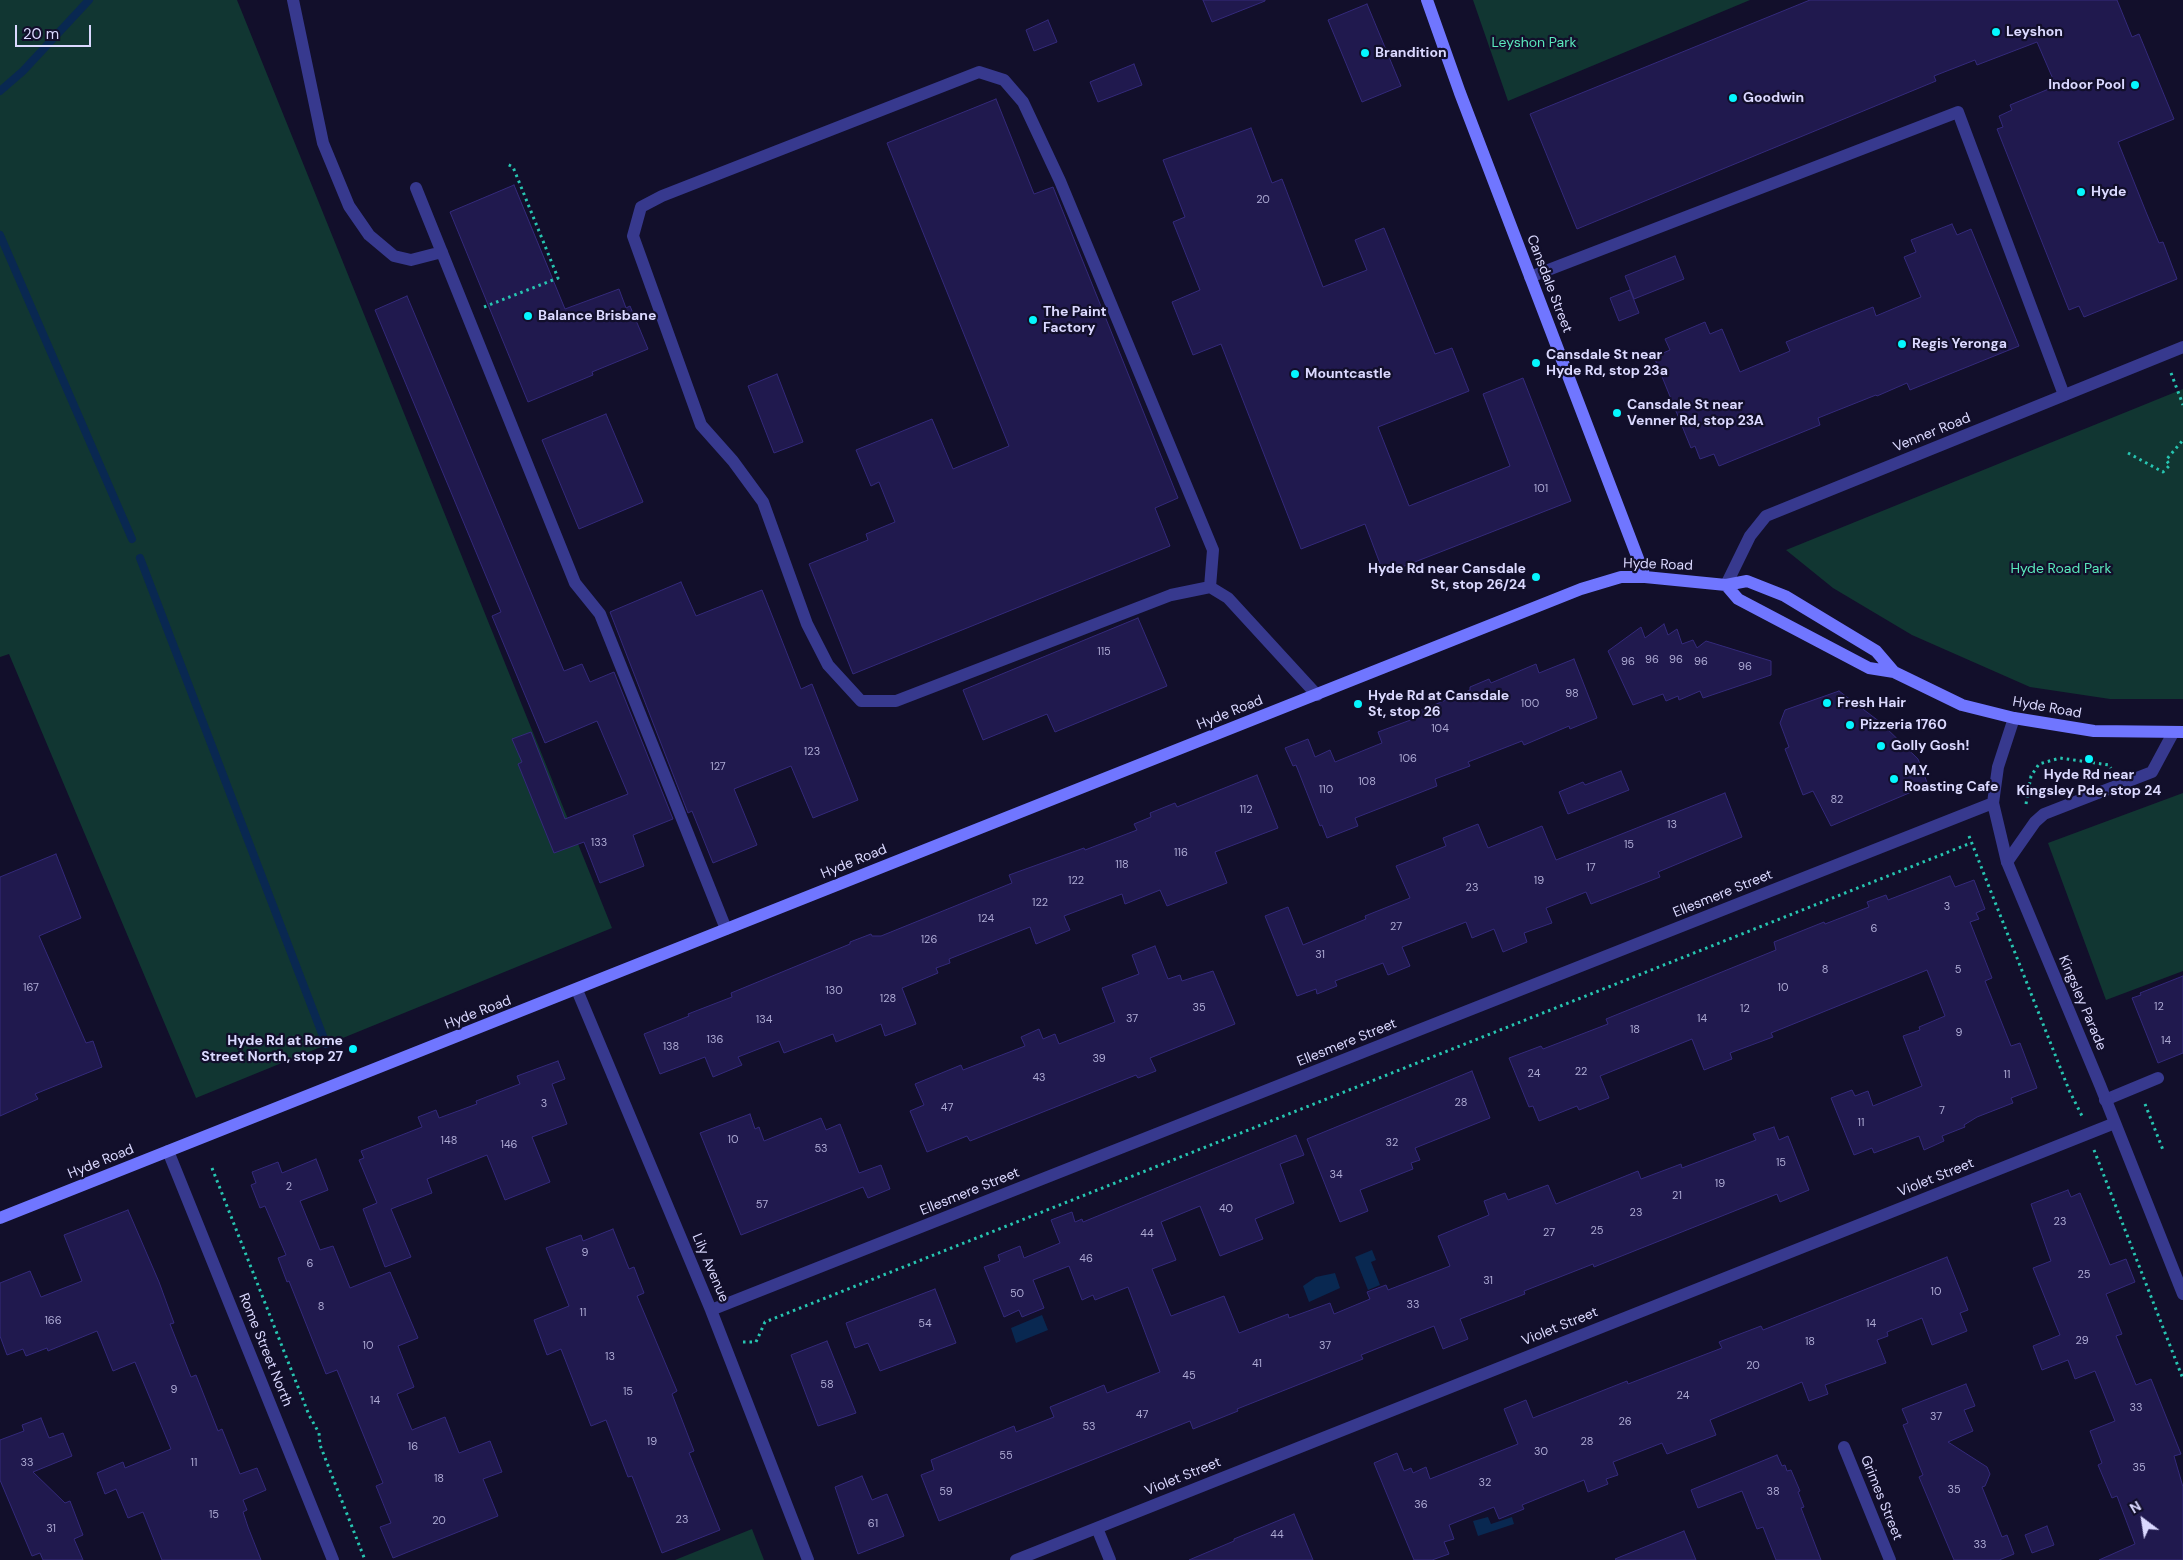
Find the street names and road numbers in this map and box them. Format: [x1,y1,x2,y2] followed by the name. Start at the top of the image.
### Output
[1523,233,1575,335] street label: Cansdale Street
[1891,410,1973,456] street label: Venner Road
[1623,555,1693,575] street label: Hyde Road
[1195,692,1265,734] street label: Hyde Road
[2011,694,2083,722] street label: Hyde Road
[819,841,889,883] street label: Hyde Road
[1671,866,1775,922] street label: Ellesmere Street
[2054,953,2110,1053] street label: Kingsley Parade
[442,993,514,1033] street label: Hyde Road
[1295,1015,1399,1071] street label: Ellesmere Street
[66,1141,136,1183] street label: Hyde Road
[1895,1155,1977,1201] street label: Violet Street
[918,1164,1022,1220] street label: Ellesmere Street
[688,1231,732,1305] street label: Lily Avenue
[235,1291,295,1409] street label: Rome Street North
[1519,1304,1601,1350] street label: Violet Street
[1856,1453,1906,1543] street label: Grimes Street
[1142,1454,1224,1500] street label: Violet Street

